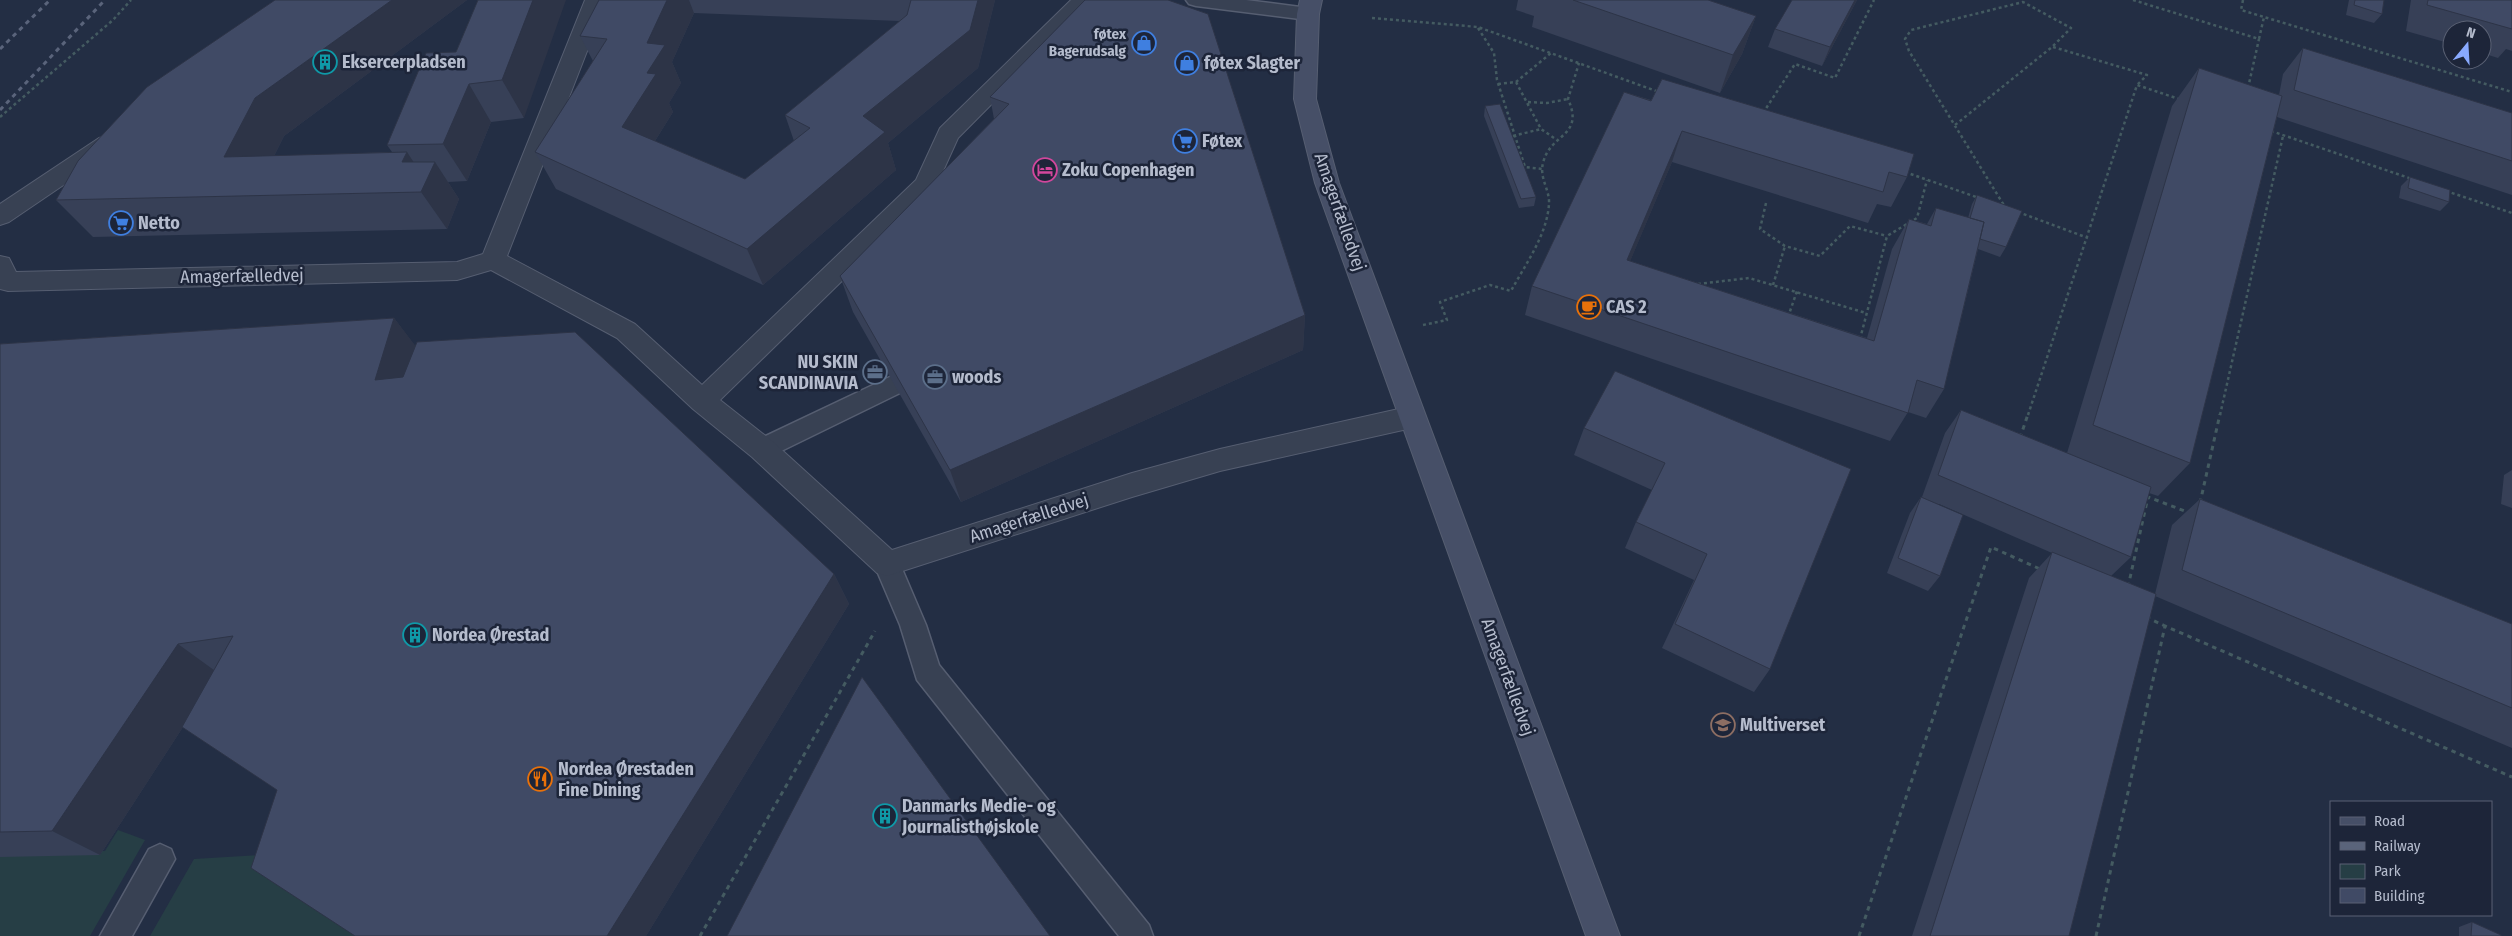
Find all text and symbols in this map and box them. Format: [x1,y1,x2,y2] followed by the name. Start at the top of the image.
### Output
[2442,20,2492,70] north arrow
[2464,24,2477,42] text: N
[1049,25,1127,60] place label: føtex Bagerudsalg
[1131,30,1157,56] shop icon: føtex Bagerudsalg
[312,49,338,75] building icon: Eksercerpladsen
[1174,50,1200,76] shop icon: føtex Slagter
[342,51,466,73] place label: Eksercerpladsen
[1204,52,1300,74] place label: føtex Slagter
[1172,128,1198,154] supermarket icon: Føtex
[1202,130,1243,152] place label: Føtex
[1309,150,1371,274] street label: Amagerfælledvej
[1032,157,1058,183] hotel icon: Zoku Copenhagen
[1062,159,1195,181] place label: Zoku Copenhagen
[108,210,134,236] supermarket icon: Netto
[138,212,180,234] place label: Netto
[180,264,304,288] street label: Amagerfælledvej
[1576,294,1602,320] cafe icon: CAS 2
[1606,296,1647,318] place label: CAS 2
[759,351,858,394] place label: NU SKIN SCANDINAVIA
[862,359,888,385] office icon: NU SKIN SCANDINAVIA
[922,364,948,390] office icon: woods
[952,366,1001,388] place label: woods
[967,488,1091,548] street label: Amagerfælledvej
[1477,615,1539,739] street label: Amagerfælledvej
[402,622,428,648] building icon: Nordea Ørestad
[432,624,549,646] place label: Nordea Ørestad
[1710,712,1736,738] school or university icon: Multiverset
[1740,714,1826,736] place label: Multiverset
[558,758,694,801] place label: Nordea Ørestaden Fine Dining
[527,766,553,792] restaurant icon: Nordea Ørestaden Fine Dining
[901,795,1056,838] place label: Danmarks Medie- og Journalisthøjskole
[2330,801,2492,916] legend
[872,803,898,829] building icon: Danmarks Medie- og Journalisthøjskole
[2374,812,2405,830] text: Road
[2374,837,2421,855] text: Railway
[2374,862,2401,880] text: Park
[2374,887,2425,905] text: Building

